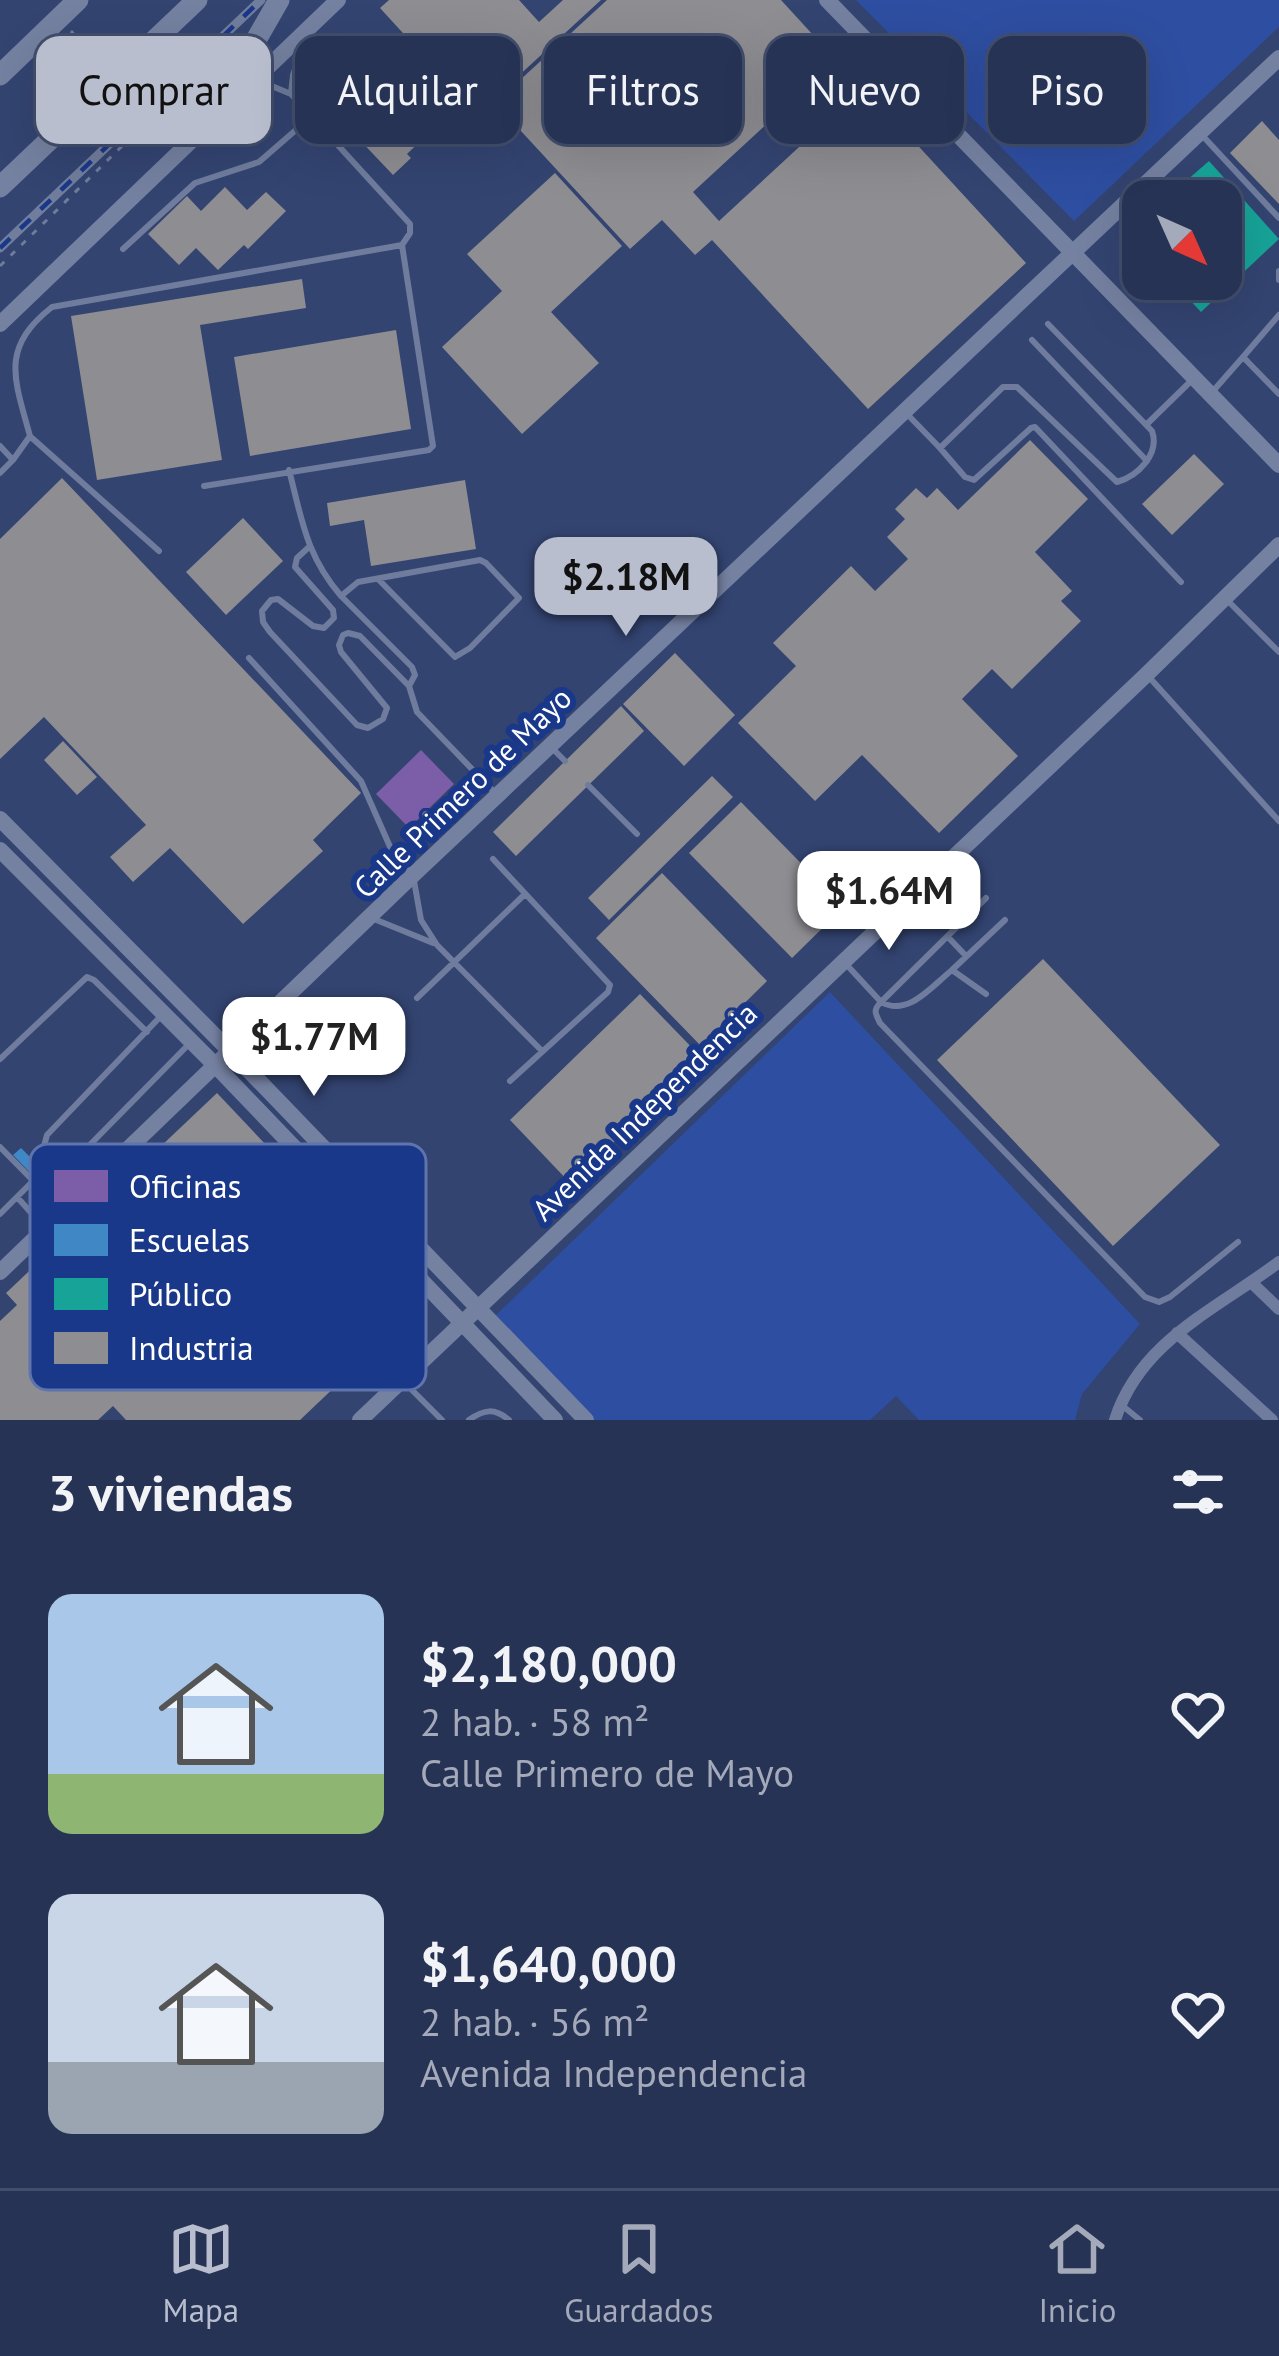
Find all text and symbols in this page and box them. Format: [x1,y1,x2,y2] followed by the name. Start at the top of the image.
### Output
[36,36,271,144] chip: Comprar
[295,36,520,144] chip: Alquilar
[544,36,742,144] chip: Filtros
[766,36,964,144] chip: Nuevo
[988,36,1146,144] chip: Piso
[1122,180,1242,300] north arrow
[1122,180,1242,300] map controls
[528,537,724,639] pin: $2.18M
[561,550,691,601] text: $2.18M
[345,678,579,906] street label: Calle Primero de Mayo
[791,851,987,953] pin: $1.64M
[824,864,954,915] text: $1.64M
[523,993,765,1228] street label: Avenida Independencia
[216,997,412,1099] pin: $1.77M
[249,1010,379,1061] text: $1.77M
[30,1144,426,1390] legend
[129,1164,241,1207] text: Oficinas
[129,1218,250,1261] text: Escuelas
[129,1272,232,1315] text: Público
[129,1326,254,1369] text: Industria
[48,1459,293,1525] text: 3 viviendas
[1165,1459,1231,1525] icon: filters
[420,1630,677,1696] text: $2,180,000
[144,1642,288,1786] icon: home
[1165,1681,1231,1747] icon: heart
[420,1696,649,1747] text: 2 hab. · 58 m²
[420,1747,794,1798] text: Calle Primero de Mayo
[420,1930,677,1996] text: $1,640,000
[144,1942,288,2086] icon: home
[1165,1981,1231,2047] icon: heart
[420,1996,649,2047] text: 2 hab. · 56 m²
[420,2047,807,2098] text: Avenida Independencia
[163,2216,239,2331] tab: Mapa
[564,2216,713,2331] tab: Guardados
[1039,2216,1116,2331] tab: Inicio

